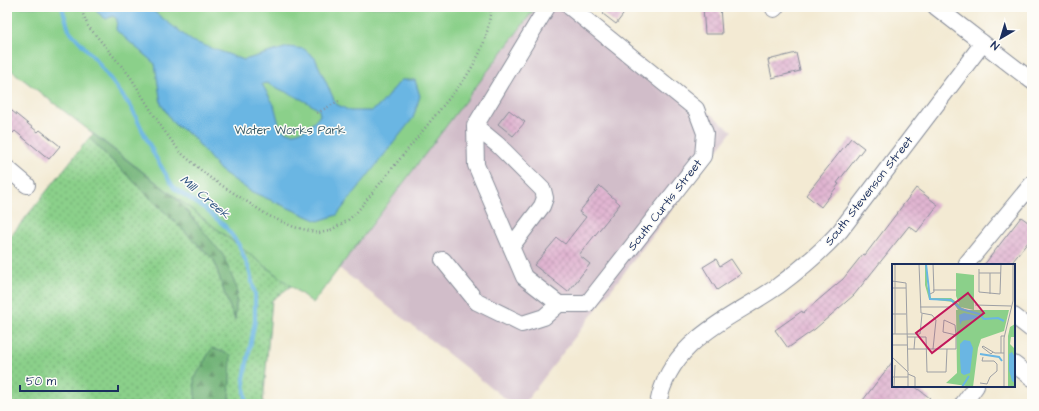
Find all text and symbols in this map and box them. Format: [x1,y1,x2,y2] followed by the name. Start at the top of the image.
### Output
[981,18,1021,58] north arrow
[988,37,1002,54] text: N
[235,122,346,139] park label: Water Works Park
[821,133,917,249] street label: South Stevenson Street
[624,156,706,254] street label: South Curtis Street
[176,171,235,224] water label: Mill Creek
[892,264,1015,387] inset map
[20,367,118,393] scale bar
[26,373,57,390] text: 50 m

